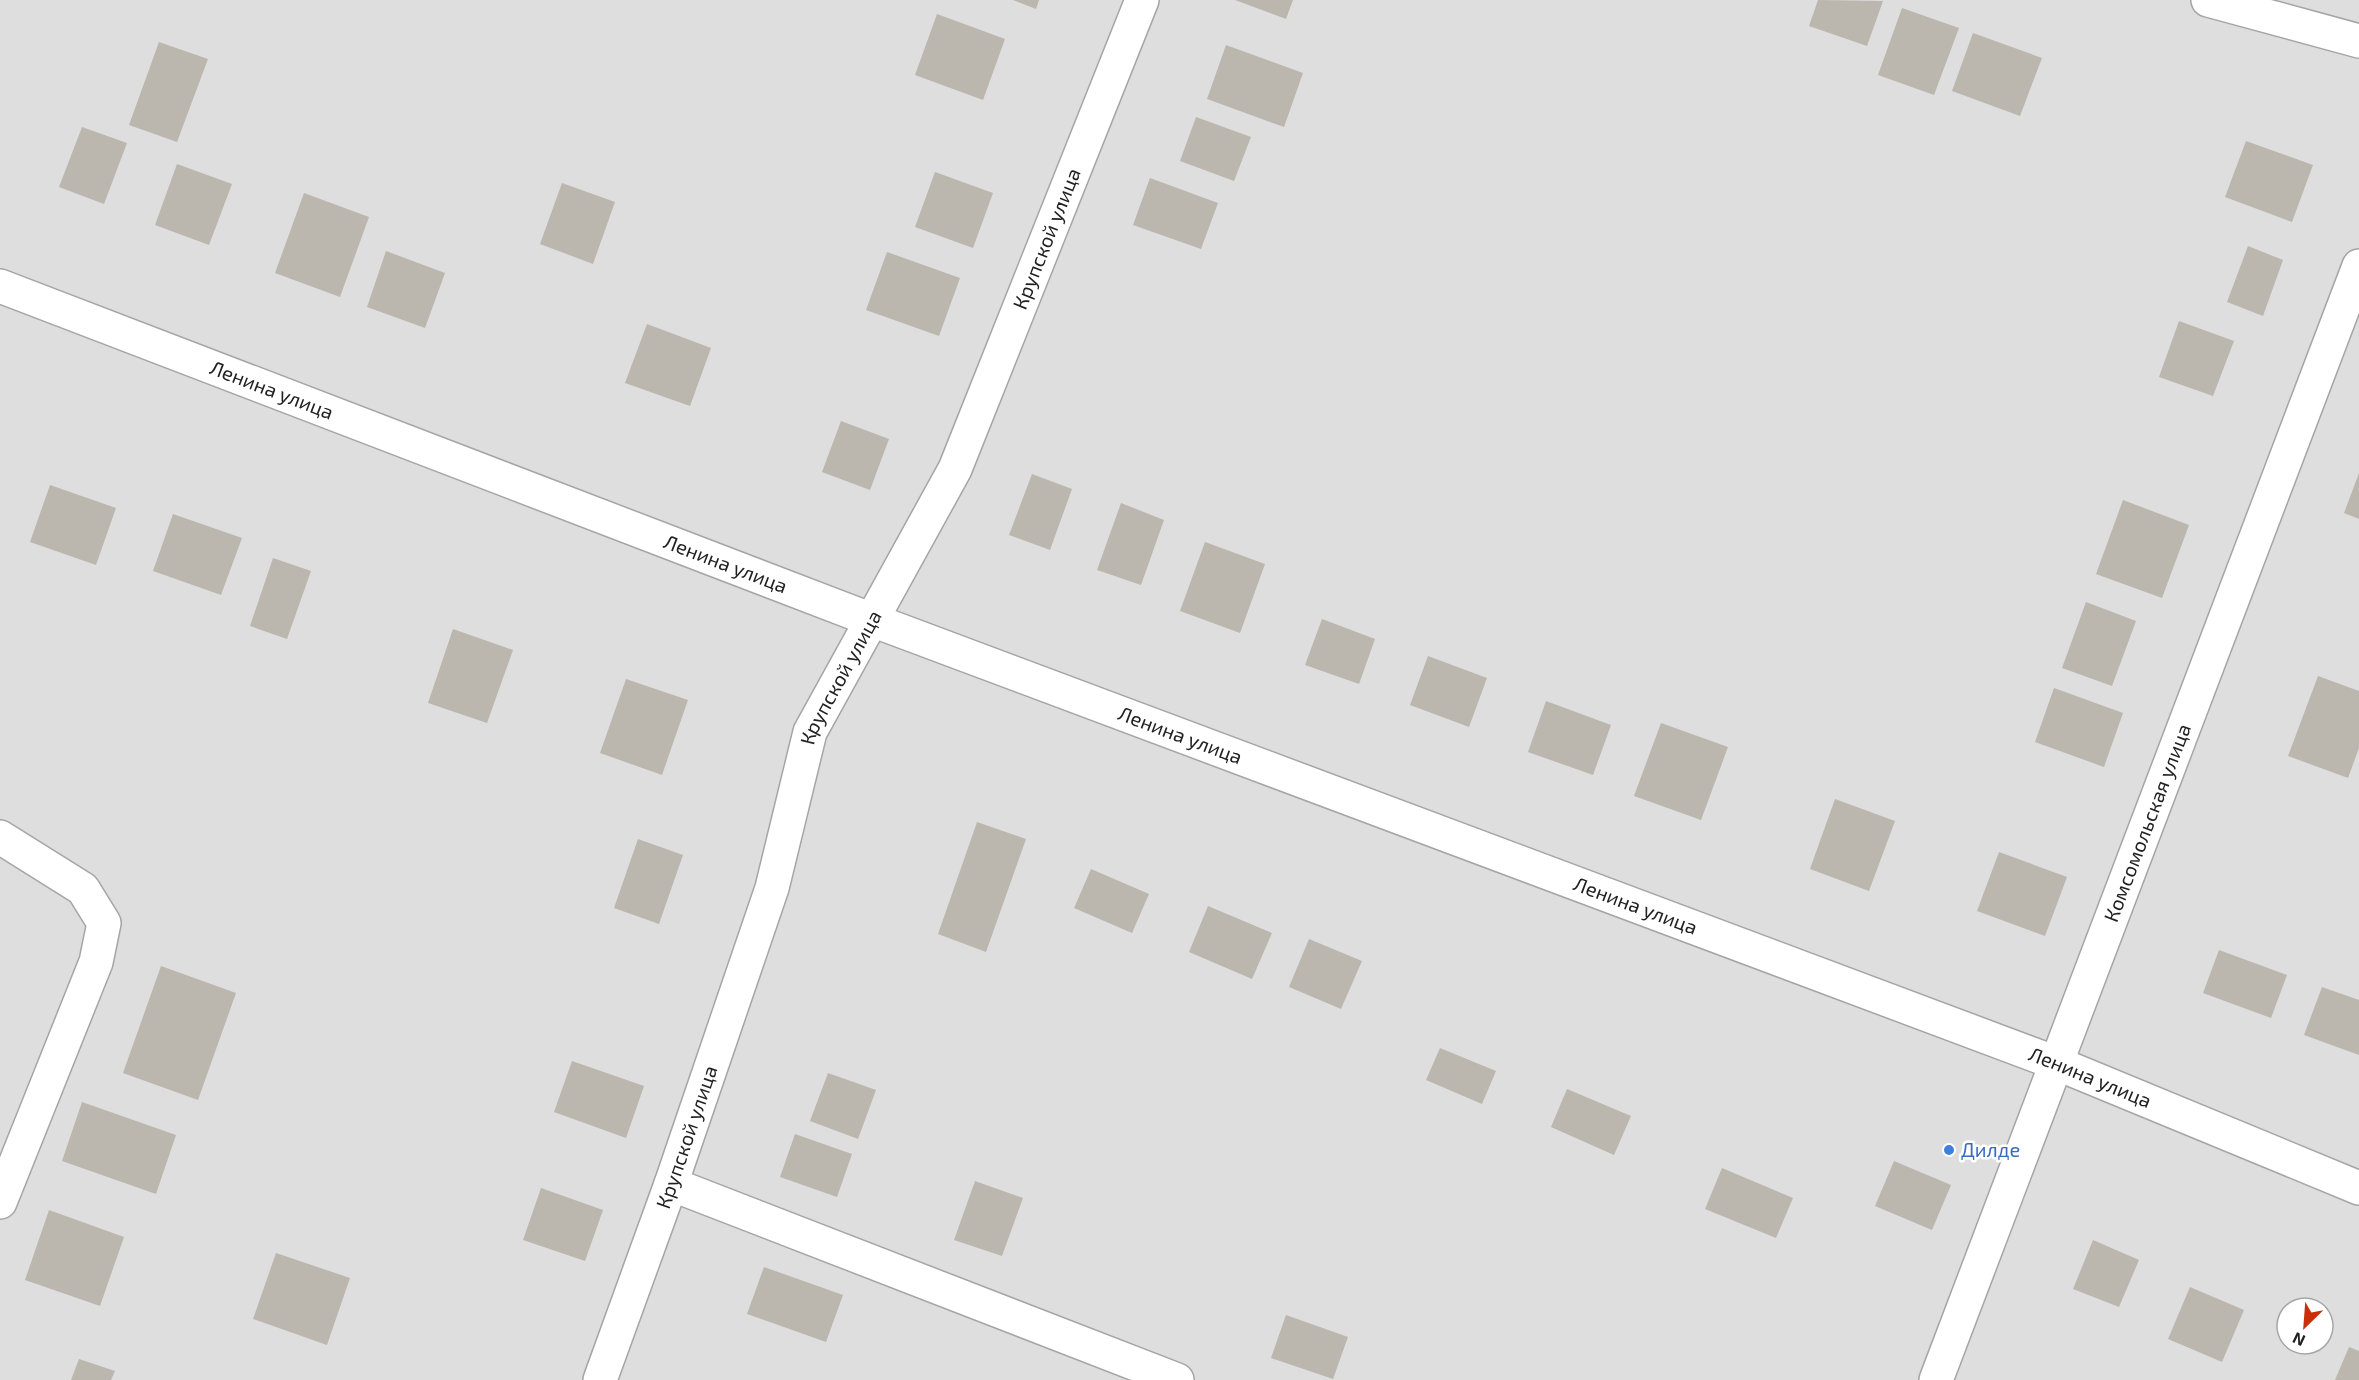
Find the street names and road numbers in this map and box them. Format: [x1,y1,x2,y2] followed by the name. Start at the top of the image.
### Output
[1007,164,1085,312] street label: Крупской улица
[207,355,337,424] street label: Ленина улица
[661,528,791,597] street label: Ленина улица
[794,606,886,747] street label: Крупской улица
[1115,700,1246,769] street label: Ленина улица
[2098,720,2195,925] street label: Комсомольская улица
[1571,871,1701,939] street label: Ленина улица
[2026,1041,2155,1112] street label: Ленина улица
[650,1062,722,1212] street label: Крупской улица

